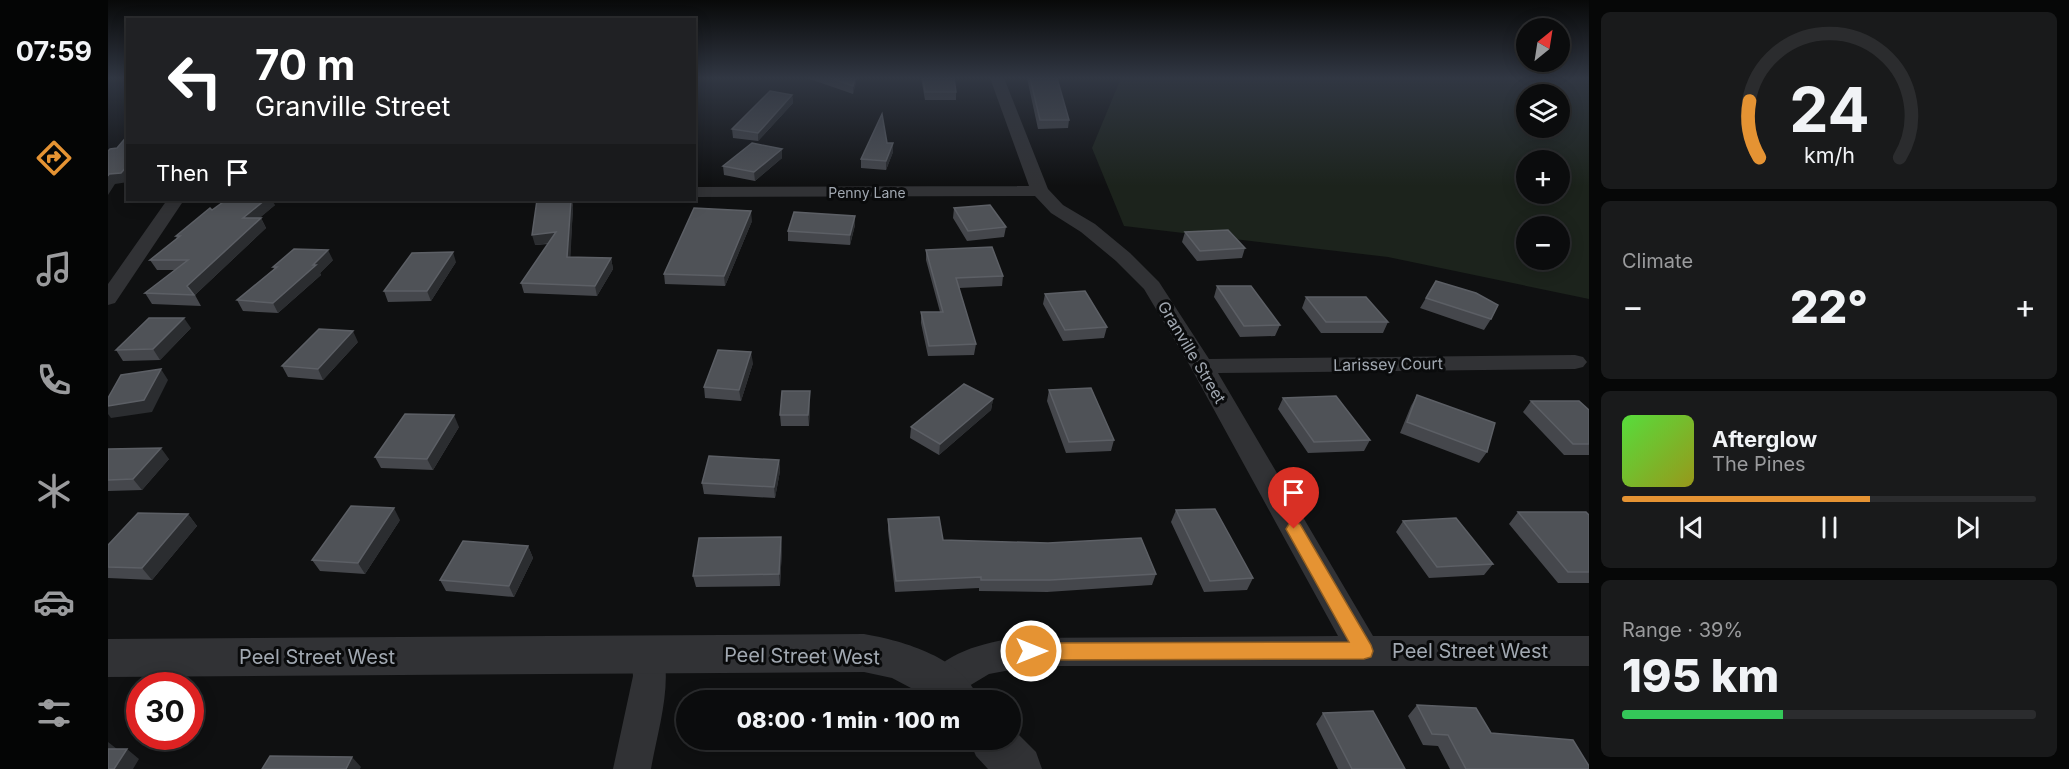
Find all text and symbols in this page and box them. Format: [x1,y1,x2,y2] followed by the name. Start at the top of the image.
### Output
[1516,18,1570,72] north arrow
[1516,18,1570,270] map controls
[16,35,92,68] text: 07:59
[255,39,355,90] text: 70 m
[156,42,234,120] icon: left
[1789,72,1869,147] text: 24
[1516,84,1570,138] button: layers
[255,90,450,123] text: Granville Street
[33,137,75,179] icon: directions
[1804,142,1854,168] text: km/h
[1516,150,1570,204] button: +
[221,156,254,189] icon: arrive
[156,160,209,186] text: Then
[828,184,906,201] street label: Penny Lane
[1516,216,1570,270] button: −
[33,248,75,290] icon: music
[1622,249,1693,273] text: Climate
[1790,279,1868,334] text: 22°
[1622,286,1644,326] text: −
[2014,286,2036,326] text: +
[1154,297,1230,407] street label: Granville Street
[1333,353,1443,375] street label: Larissey Court
[33,359,75,401] icon: phone
[1712,426,1817,452] text: Afterglow
[1712,452,1806,476] text: The Pines
[1268,467,1319,529] pin
[33,470,75,512] icon: climate
[1277,476,1310,509] icon: arrive
[1675,511,1708,544] icon: previous
[1813,511,1846,544] icon: pause
[1951,511,1984,544] icon: next
[33,581,75,623] icon: car
[1622,618,1743,642] text: Range · 39%
[999,619,1063,683] position arrow
[1392,639,1548,663] street label: Peel Street West
[724,643,881,669] street label: Peel Street West
[239,645,395,669] street label: Peel Street West
[1622,648,1779,703] text: 195 km
[126,672,204,750] speed limit sign: 30
[33,692,75,734] icon: filters
[737,707,960,733] text: 08:00 · 1 min · 100 m

